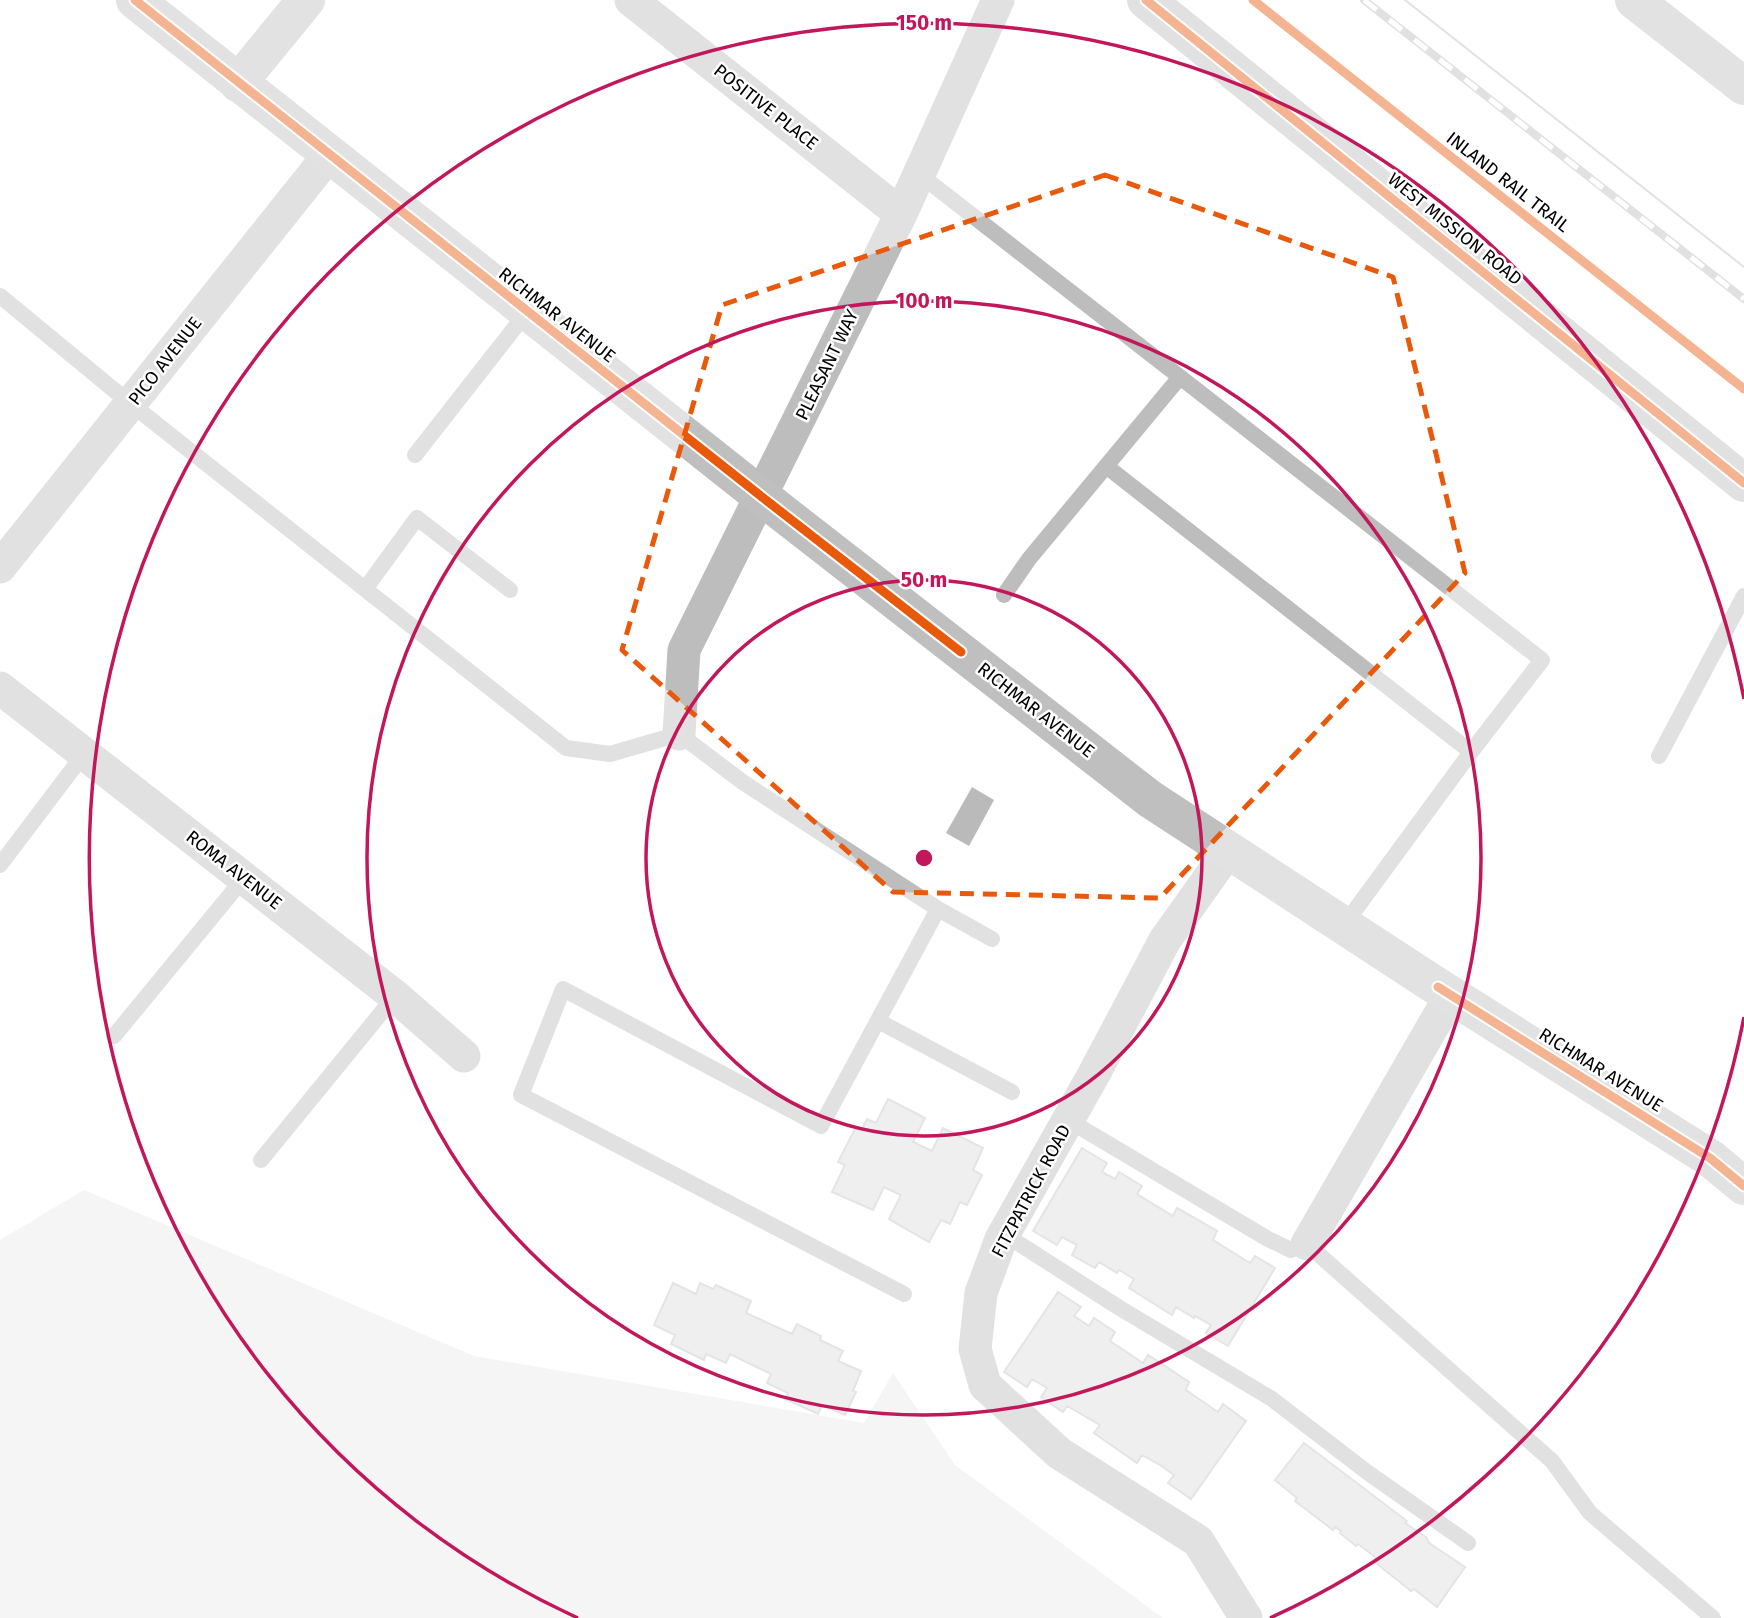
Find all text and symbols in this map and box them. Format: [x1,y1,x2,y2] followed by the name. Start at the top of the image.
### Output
[896,10,952,36] text: 150 m
[709,59,823,155] street label: POSITIVE PLACE
[1442,127,1574,237] street label: INLAND RAIL TRAIL
[1383,168,1527,290] street label: WEST MISSION ROAD
[494,263,620,367] street label: RICHMAR AVENUE
[895,288,953,314] text: 100 m
[791,306,863,424] street label: PLEASANT WAY
[124,312,206,410] street label: PICO AVENUE
[901,567,947,593] text: 50 m
[973,658,1099,762] street label: RICHMAR AVENUE
[182,826,286,914] street label: ROMA AVENUE
[912,846,936,870] centre of rings
[1535,1023,1667,1117] street label: RICHMAR AVENUE
[987,1121,1075,1261] street label: FITZPATRICK ROAD

